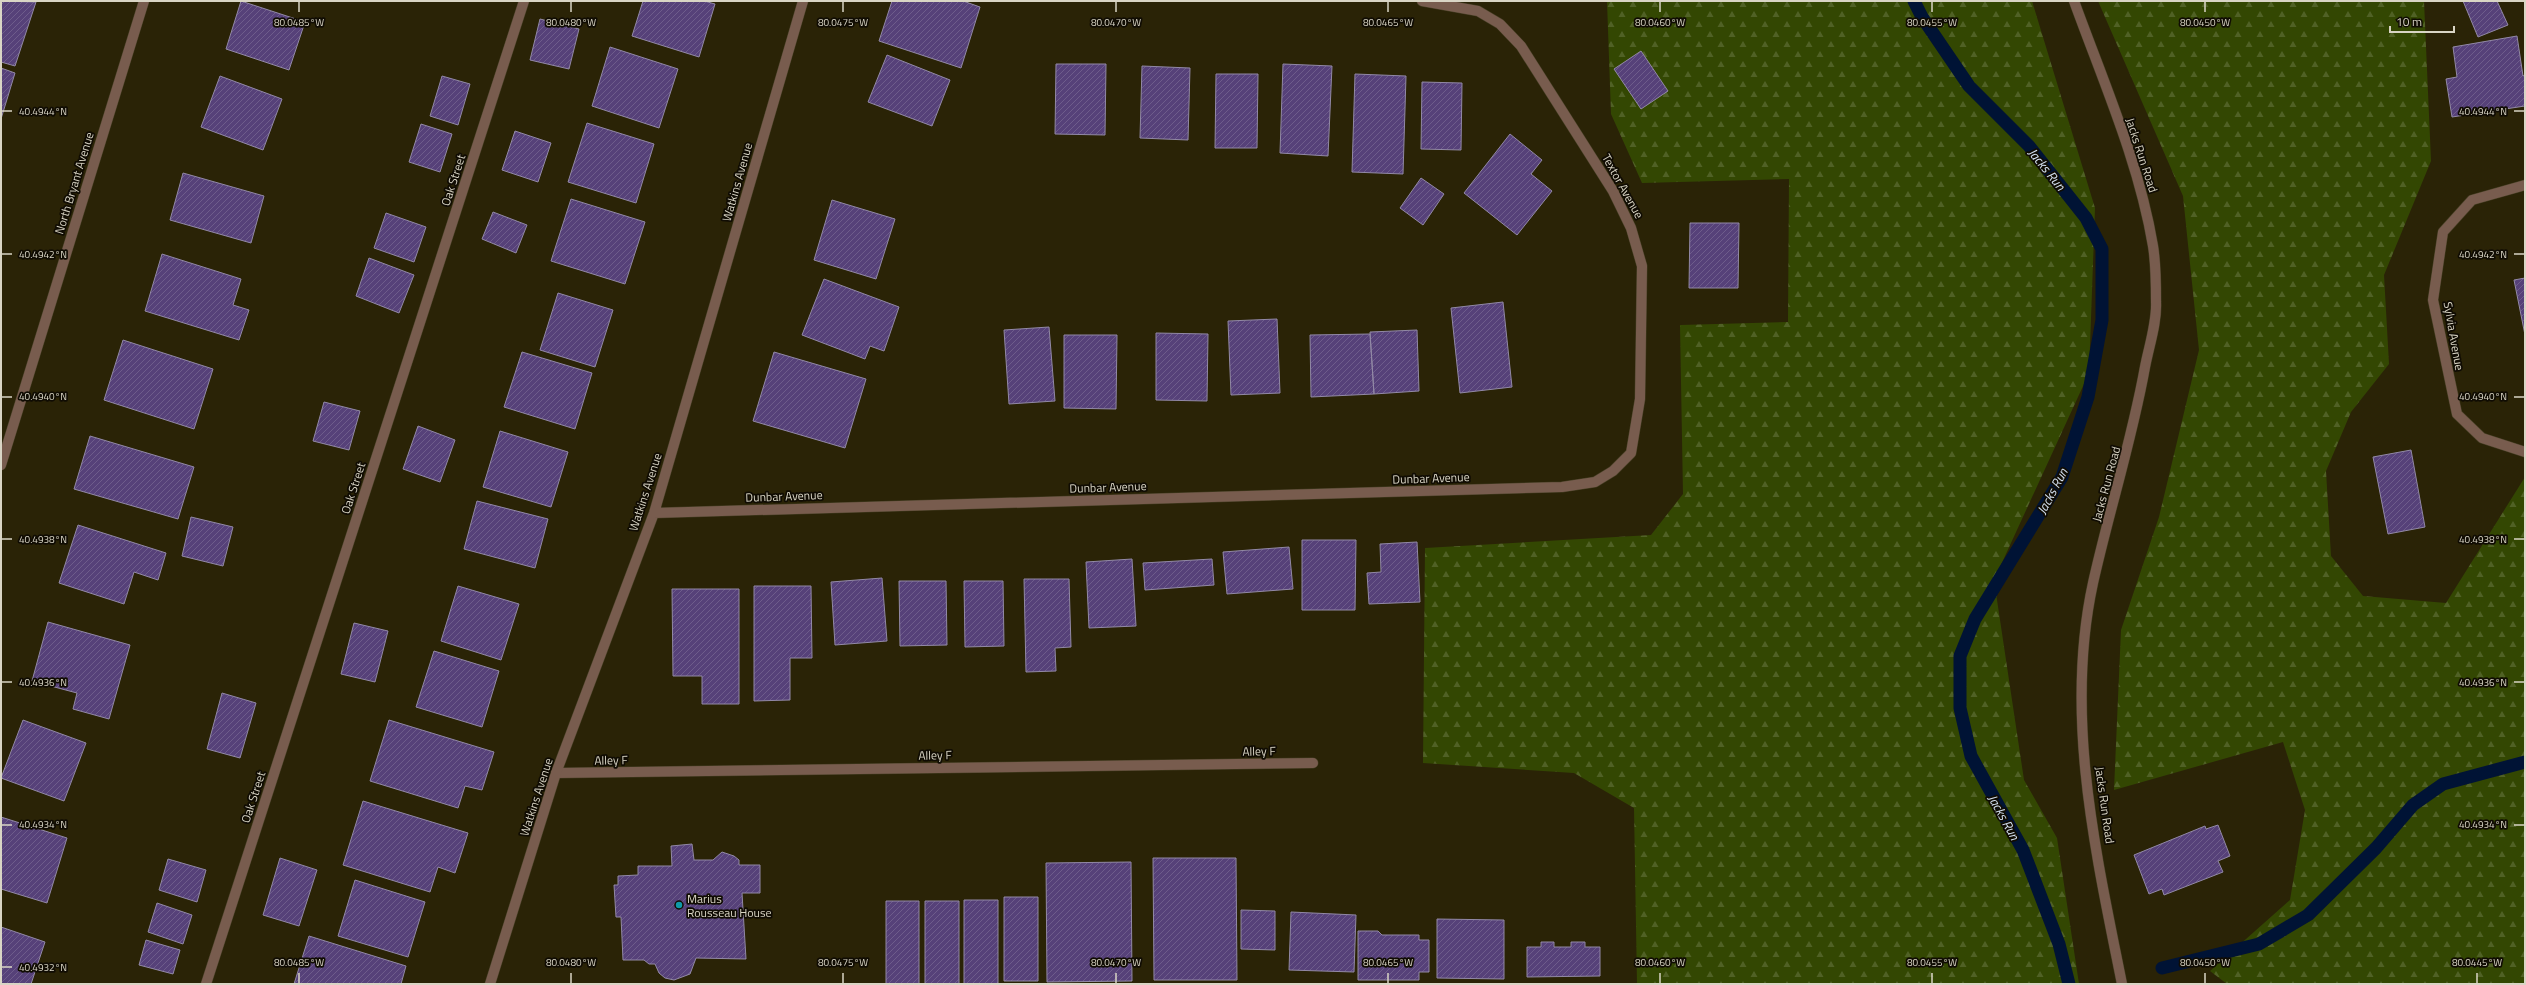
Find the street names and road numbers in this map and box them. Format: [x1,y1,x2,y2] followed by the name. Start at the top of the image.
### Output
[2121,115,2163,195] street label: Jacks Run Road
[49,130,99,236] street label: North Bryant Avenue
[717,140,757,224] street label: Watkins Avenue
[1597,150,1649,222] street label: Textor Avenue
[436,151,471,208] street label: Oak Street
[2439,300,2469,372] street label: Sylvia Avenue
[2087,444,2125,524] street label: Jacks Run Road
[623,450,667,534] street label: Watkins Avenue
[336,459,371,516] street label: Oak Street
[1392,467,1470,489] street label: Dunbar Avenue
[1069,476,1147,498] street label: Dunbar Avenue
[745,485,823,507] street label: Dunbar Avenue
[1242,741,1276,761] street label: Alley F
[918,745,952,765] street label: Alley F
[594,750,628,770] street label: Alley F
[514,755,558,839] street label: Watkins Avenue
[2090,765,2120,845] street label: Jacks Run Road
[236,768,271,825] street label: Oak Street

